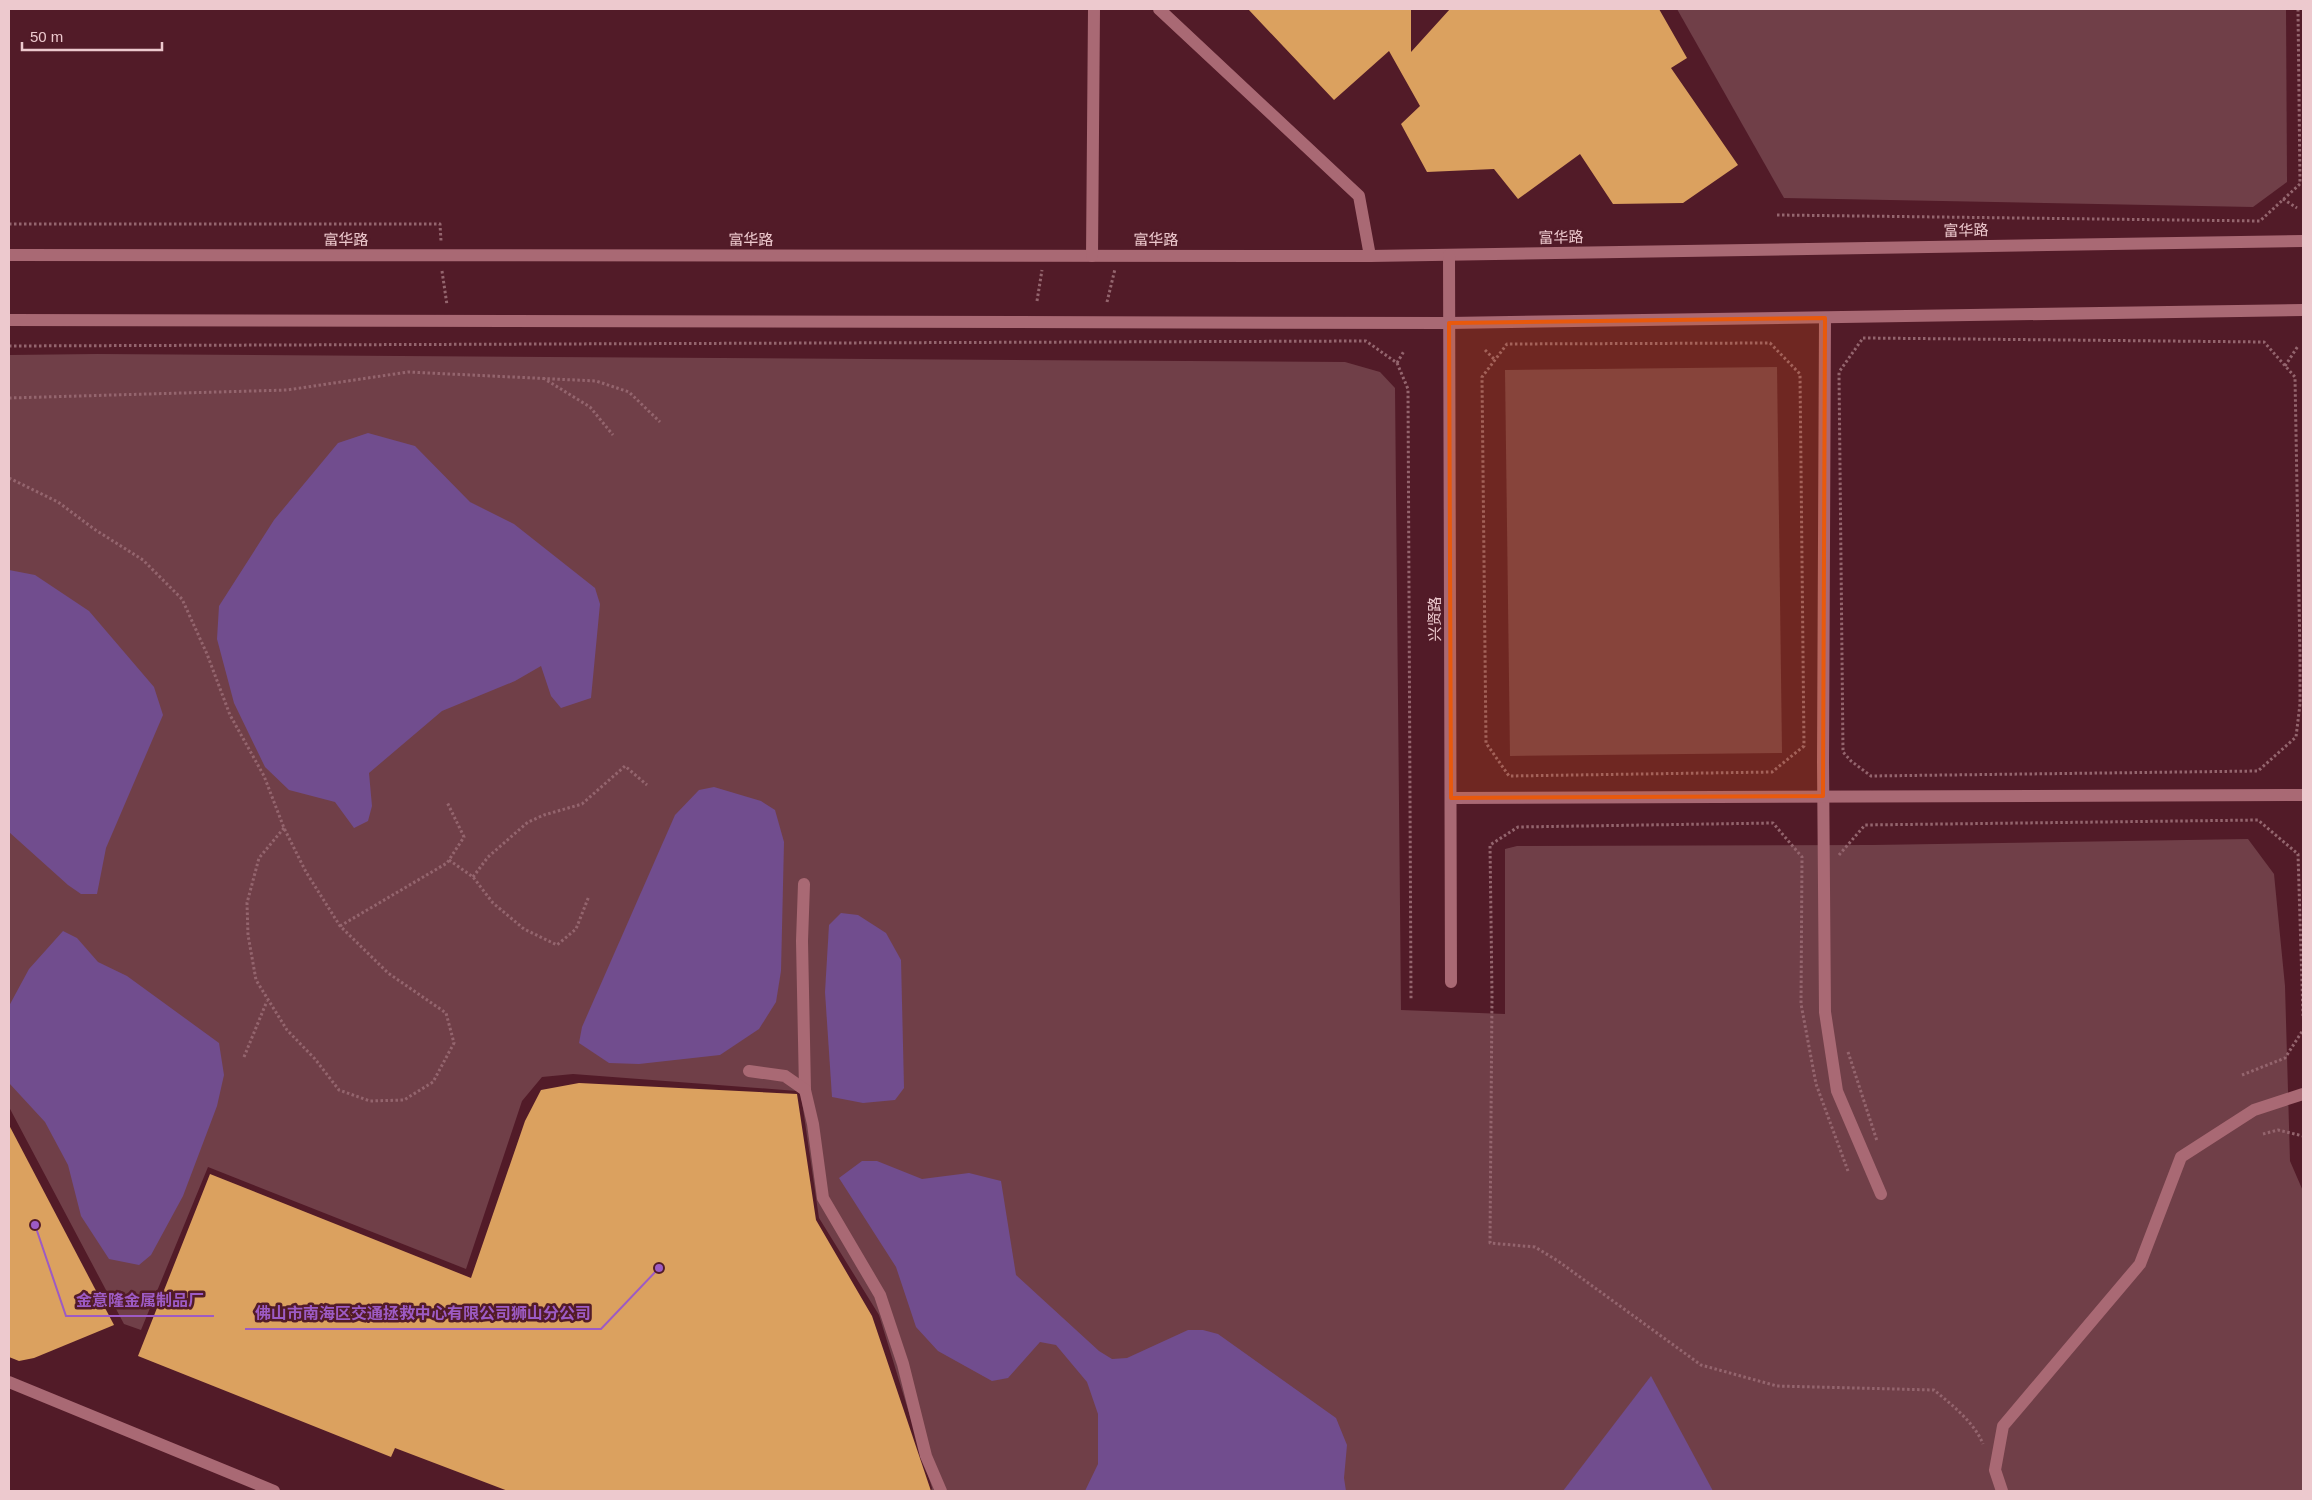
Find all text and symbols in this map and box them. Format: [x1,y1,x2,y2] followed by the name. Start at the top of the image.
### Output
[22,20,162,52] scale bar
[30,28,63,45] text: 50 m
[1943,221,1989,239] street label: 富华路
[1538,228,1584,246] street label: 富华路
[323,231,369,248] street label: 富华路
[728,231,774,248] street label: 富华路
[1133,231,1179,248] street label: 富华路
[1426,596,1443,642] street label: 兴贤路
[66,1285,214,1316] callout: 金意隆金属制品厂
[76,1291,204,1309] text: 金意隆金属制品厂
[245,1298,601,1329] callout: 佛山市南海区交通拯救中心有限公司狮山分公司
[255,1304,591,1322] text: 佛山市南海区交通拯救中心有限公司狮山分公司

